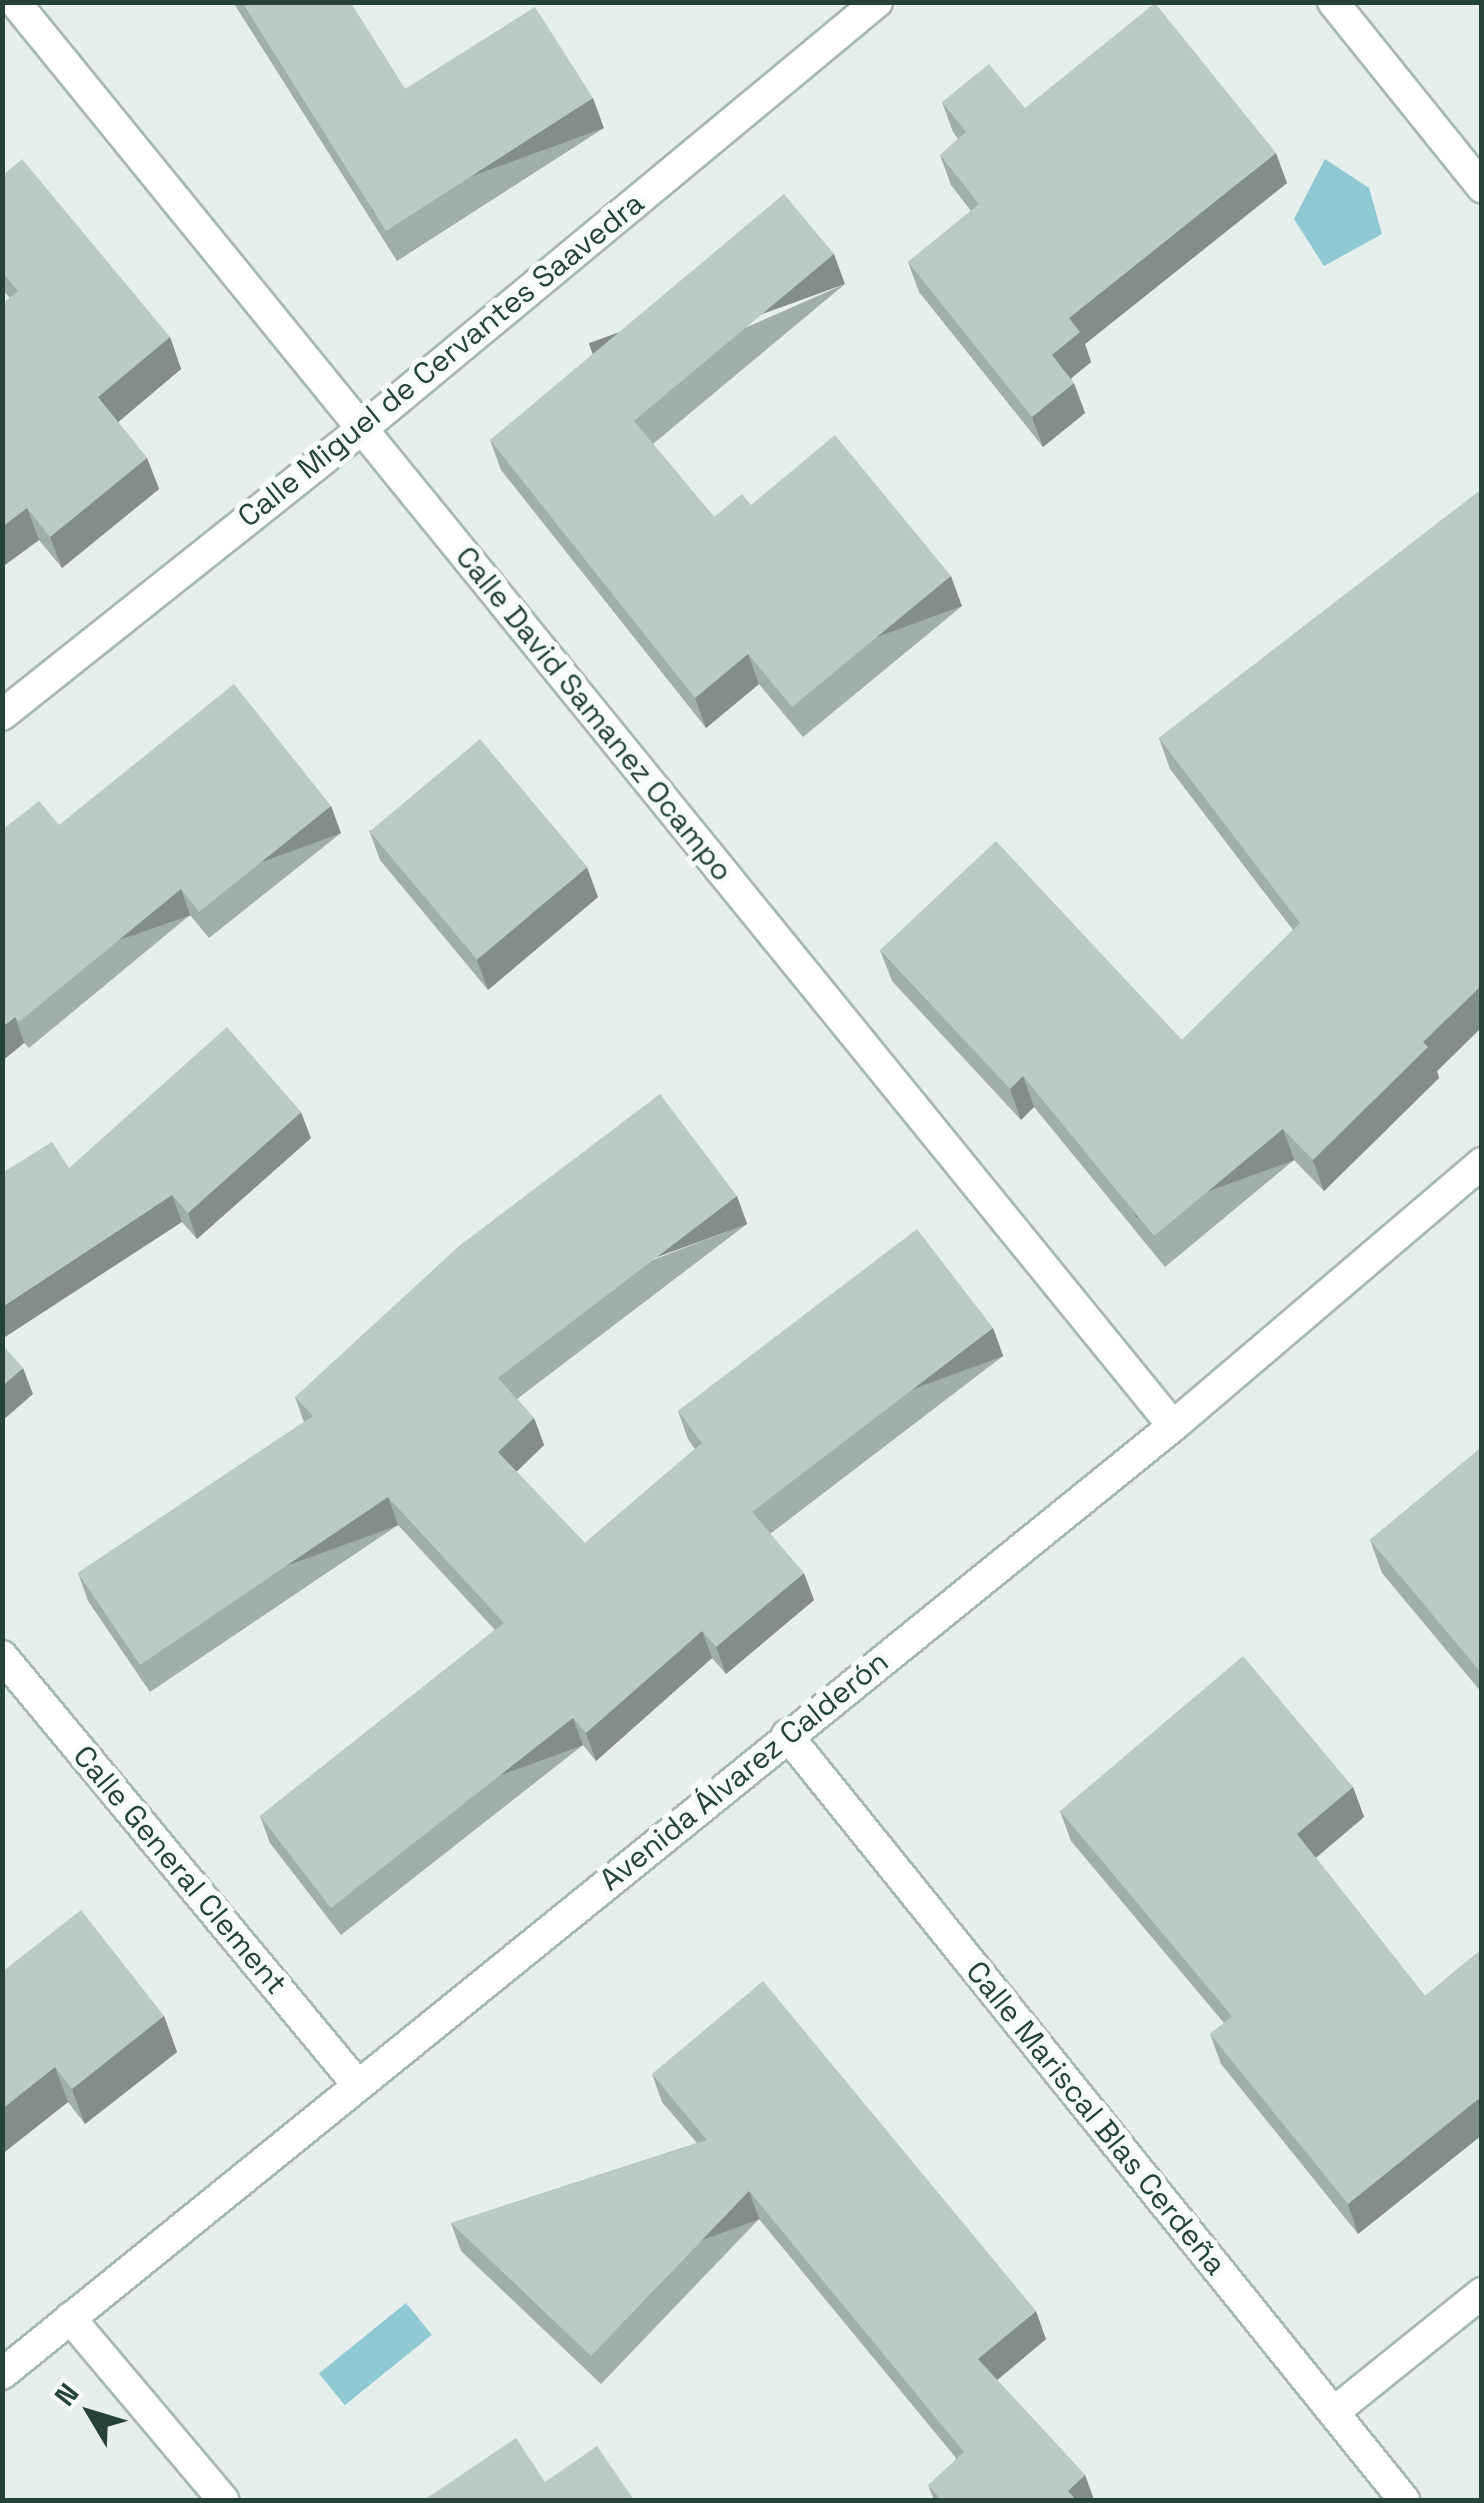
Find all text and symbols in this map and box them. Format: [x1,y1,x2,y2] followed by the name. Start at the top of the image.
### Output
[231,185,651,535] street label: Calle Miguel de Cervantes Saavedra
[448,539,740,889] street label: Calle David Samanez Ocampo
[592,1643,896,1899] street label: Avenida Álvarez Calderón
[66,1738,294,2002] street label: Calle General Clement
[958,1954,1234,2282] street label: Calle Mariscal Blas Cerdeña
[40,2363,140,2463] north arrow
[46,2376,86,2413] text: N

